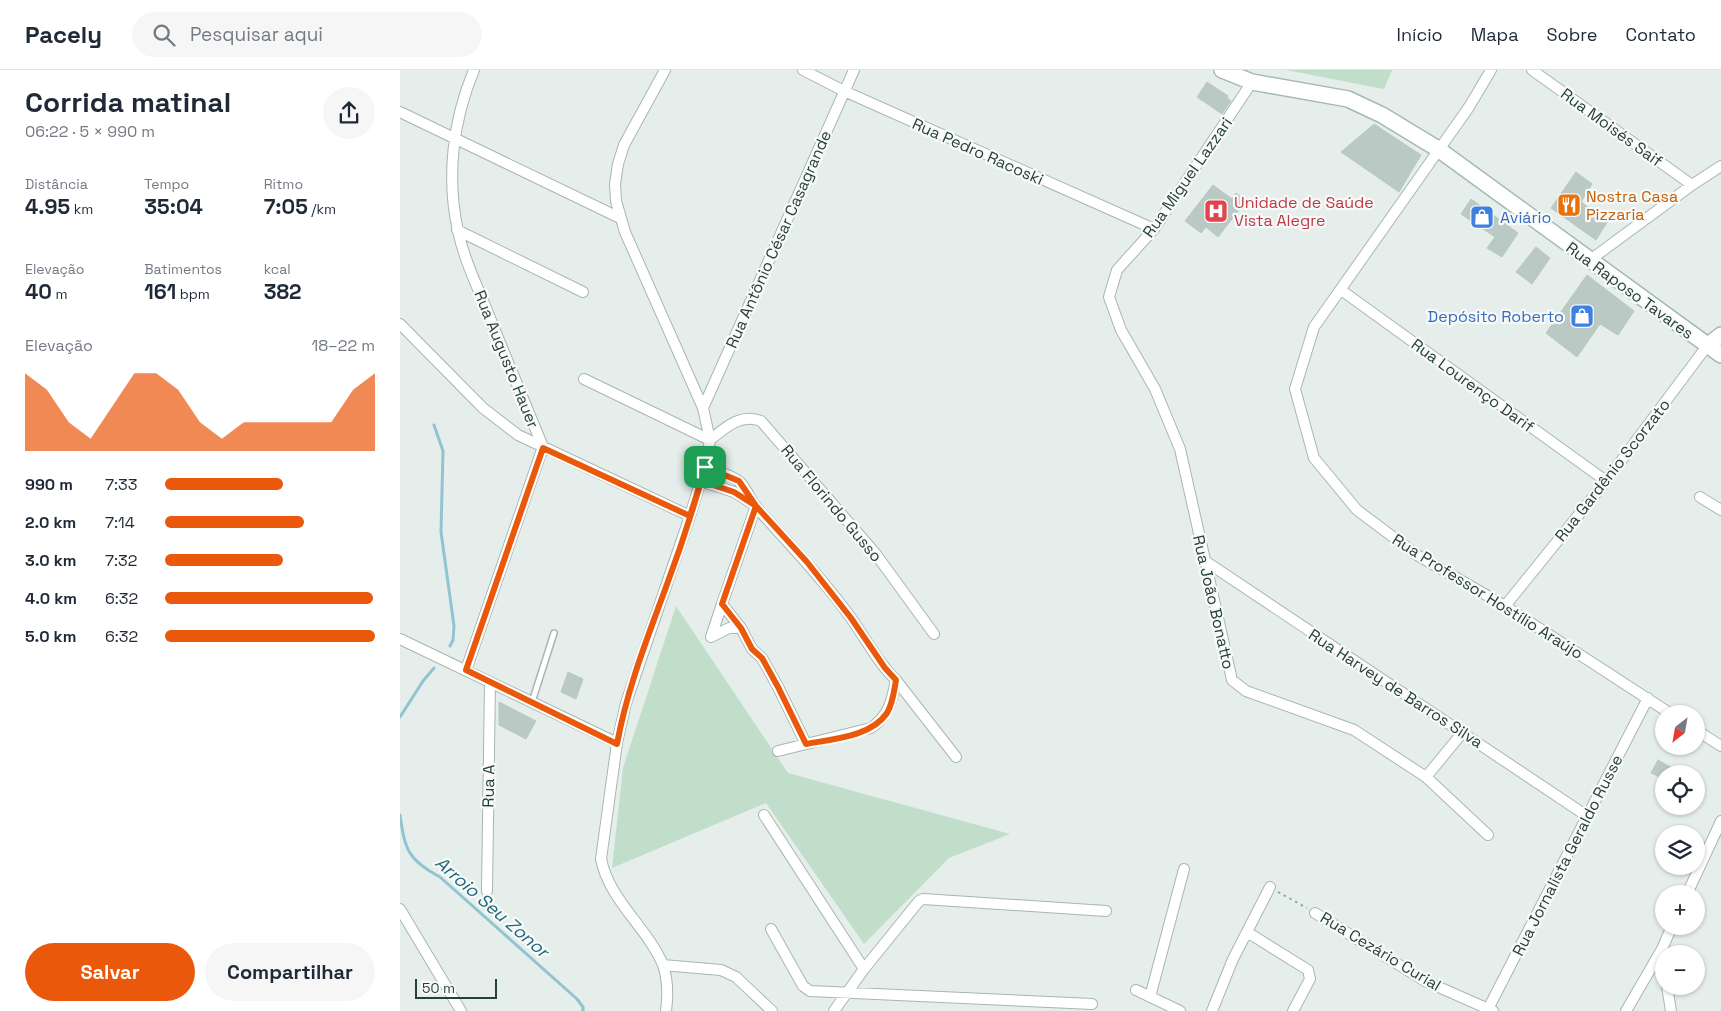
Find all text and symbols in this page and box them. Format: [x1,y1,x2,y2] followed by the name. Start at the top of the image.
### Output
[132,12,482,57] search box
[25,19,102,50] text: Pacely
[150,21,178,49] icon: search
[190,22,323,47] text: Pesquisar aqui
[1397,23,1443,46] text: Início
[1471,23,1519,46] text: Mapa
[1547,23,1597,46] text: Sobre
[1625,23,1696,46] text: Contato
[1556,83,1667,172] street label: Rua Moisés Saif
[25,84,231,120] text: Corrida matinal
[323,87,375,139] button: share
[909,113,1047,190] street label: Rua Pedro Racoski
[1138,113,1237,242] street label: Rua Miguel Lazzari
[25,121,155,142] text: 06:22 · 5 × 990 m
[721,127,836,351] street label: Rua Antônio César Casagrande
[25,175,88,193] text: Distância
[144,175,189,193] text: Tempo
[264,175,303,193] text: Ritmo
[1586,186,1678,225] place label: Nostra Casa Pizzaria
[1234,192,1374,231] place label: Unidade de Saúde Vista Alegre
[1556,192,1582,218] restaurant icon: Nostra Casa Pizzaria
[25,193,70,220] text: 4.95
[144,193,203,220] text: 35:04
[264,193,308,220] text: 7:05
[1203,198,1229,224] hospital icon: Unidade de Saúde Vista Alegre
[70,200,93,218] text: km
[308,200,336,218] text: /km
[1469,204,1495,230] shop icon: Aviário
[1500,207,1551,228] place label: Aviário
[1562,237,1698,344] street label: Rua Raposo Tavares
[25,260,84,278] text: Elevação
[144,260,222,278] text: Batimentos
[264,260,291,278] text: kcal
[25,278,52,305] text: 40
[144,278,176,305] text: 161
[264,278,302,305] text: 382
[52,285,68,303] text: m
[176,285,210,303] text: bpm
[469,287,544,431] street label: Rua Augusto Hauer
[1569,303,1595,329] shop icon: Depósito Roberto
[1428,306,1564,327] place label: Depósito Roberto
[1407,334,1538,437] street label: Rua Lourenço Darif
[25,335,93,356] text: Elevação
[311,335,375,356] text: 18–22 m
[1550,395,1675,546] street label: Rua Gardênio Scorzato
[776,440,887,566] street label: Rua Florindo Gusso
[684,446,726,488] pin
[691,453,719,481] icon: arrive
[25,474,73,495] text: 990 m
[105,474,137,495] text: 7:33
[25,512,76,533] text: 2.0 km
[105,512,135,533] text: 7:14
[1388,529,1587,664] street label: Rua Professor Hostílio Araújo
[1188,533,1239,671] street label: Rua João Bonatto
[25,550,76,571] text: 3.0 km
[105,550,137,571] text: 7:32
[25,588,77,609] text: 4.0 km
[105,588,138,609] text: 6:32
[1305,624,1487,753] street label: Rua Harvey de Barros Silva
[25,626,76,647] text: 5.0 km
[105,626,138,647] text: 6:32
[1655,705,1705,755] north arrow
[1655,705,1705,995] map controls
[1507,751,1628,960] street label: Rua Jornalista Geraldo Russe
[478,764,499,808] street label: Rua A
[1655,765,1705,815] button: locate
[1655,825,1705,875] button: layers
[431,851,556,964] water label: Arroio Seu Zonor
[1655,885,1705,935] button: +
[1317,907,1445,996] street label: Rua Cezário Curial
[25,943,195,1001] button: Salvar
[205,943,375,1001] button: Compartilhar
[1655,945,1705,995] button: −
[415,976,498,999] scale bar
[422,979,455,997] text: 50 m

